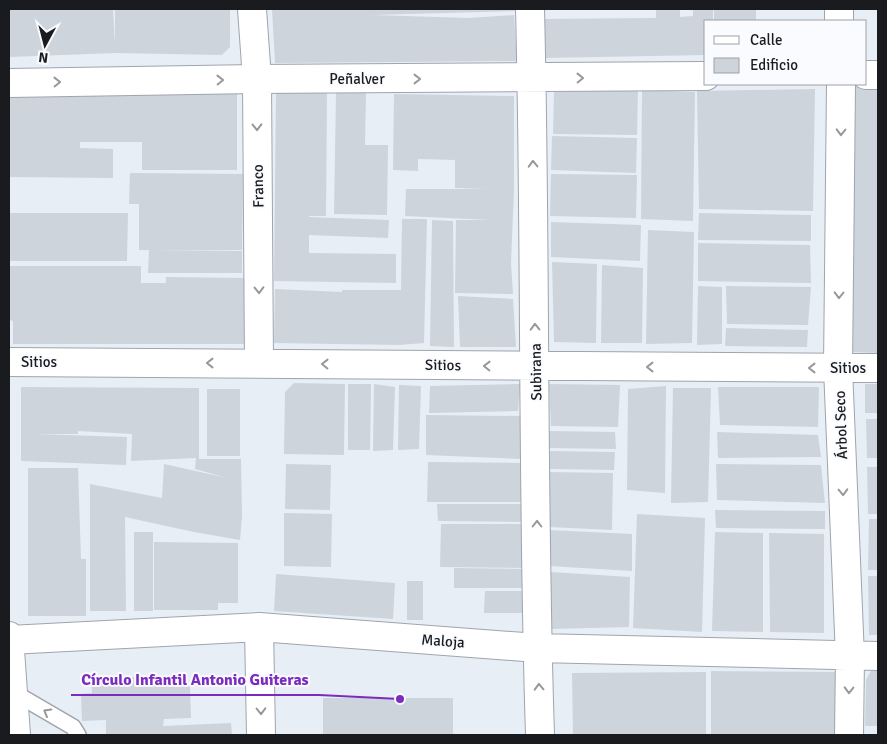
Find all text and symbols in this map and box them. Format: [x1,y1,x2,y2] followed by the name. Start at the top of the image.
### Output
[20,20,70,70] north arrow
[704,20,867,85] legend
[750,31,783,49] text: Calle
[38,48,49,66] text: N
[750,56,798,74] text: Edificio
[329,70,385,88] street label: Peñalver
[576,73,584,83] one-way arrow
[216,74,224,85] one-way arrow
[414,74,422,84] one-way arrow
[54,77,62,87] one-way arrow
[252,124,262,132] one-way arrow
[835,129,846,137] one-way arrow
[528,160,538,168] one-way arrow
[249,164,267,208] street label: Franco
[253,286,264,294] one-way arrow
[834,292,844,299] one-way arrow
[530,322,540,330] one-way arrow
[527,343,545,401] street label: Subirana
[21,353,57,371] street label: Sitios
[425,356,462,374] street label: Sitios
[206,358,214,368] one-way arrow
[320,359,328,369] one-way arrow
[830,359,866,377] street label: Sitios
[483,361,490,371] one-way arrow
[645,362,653,372] one-way arrow
[808,363,816,373] one-way arrow
[830,390,851,460] street label: Árbol Seco
[838,489,849,497] one-way arrow
[532,520,542,528] one-way arrow
[421,631,465,651] street label: Maloja
[71,664,319,695] callout: Círculo Infantil Antonio Guiteras
[81,670,309,690] text: Círculo Infantil Antonio Guiteras
[533,682,544,690] one-way arrow
[844,686,855,694] one-way arrow
[255,707,266,715] one-way arrow
[43,708,52,718] one-way arrow

